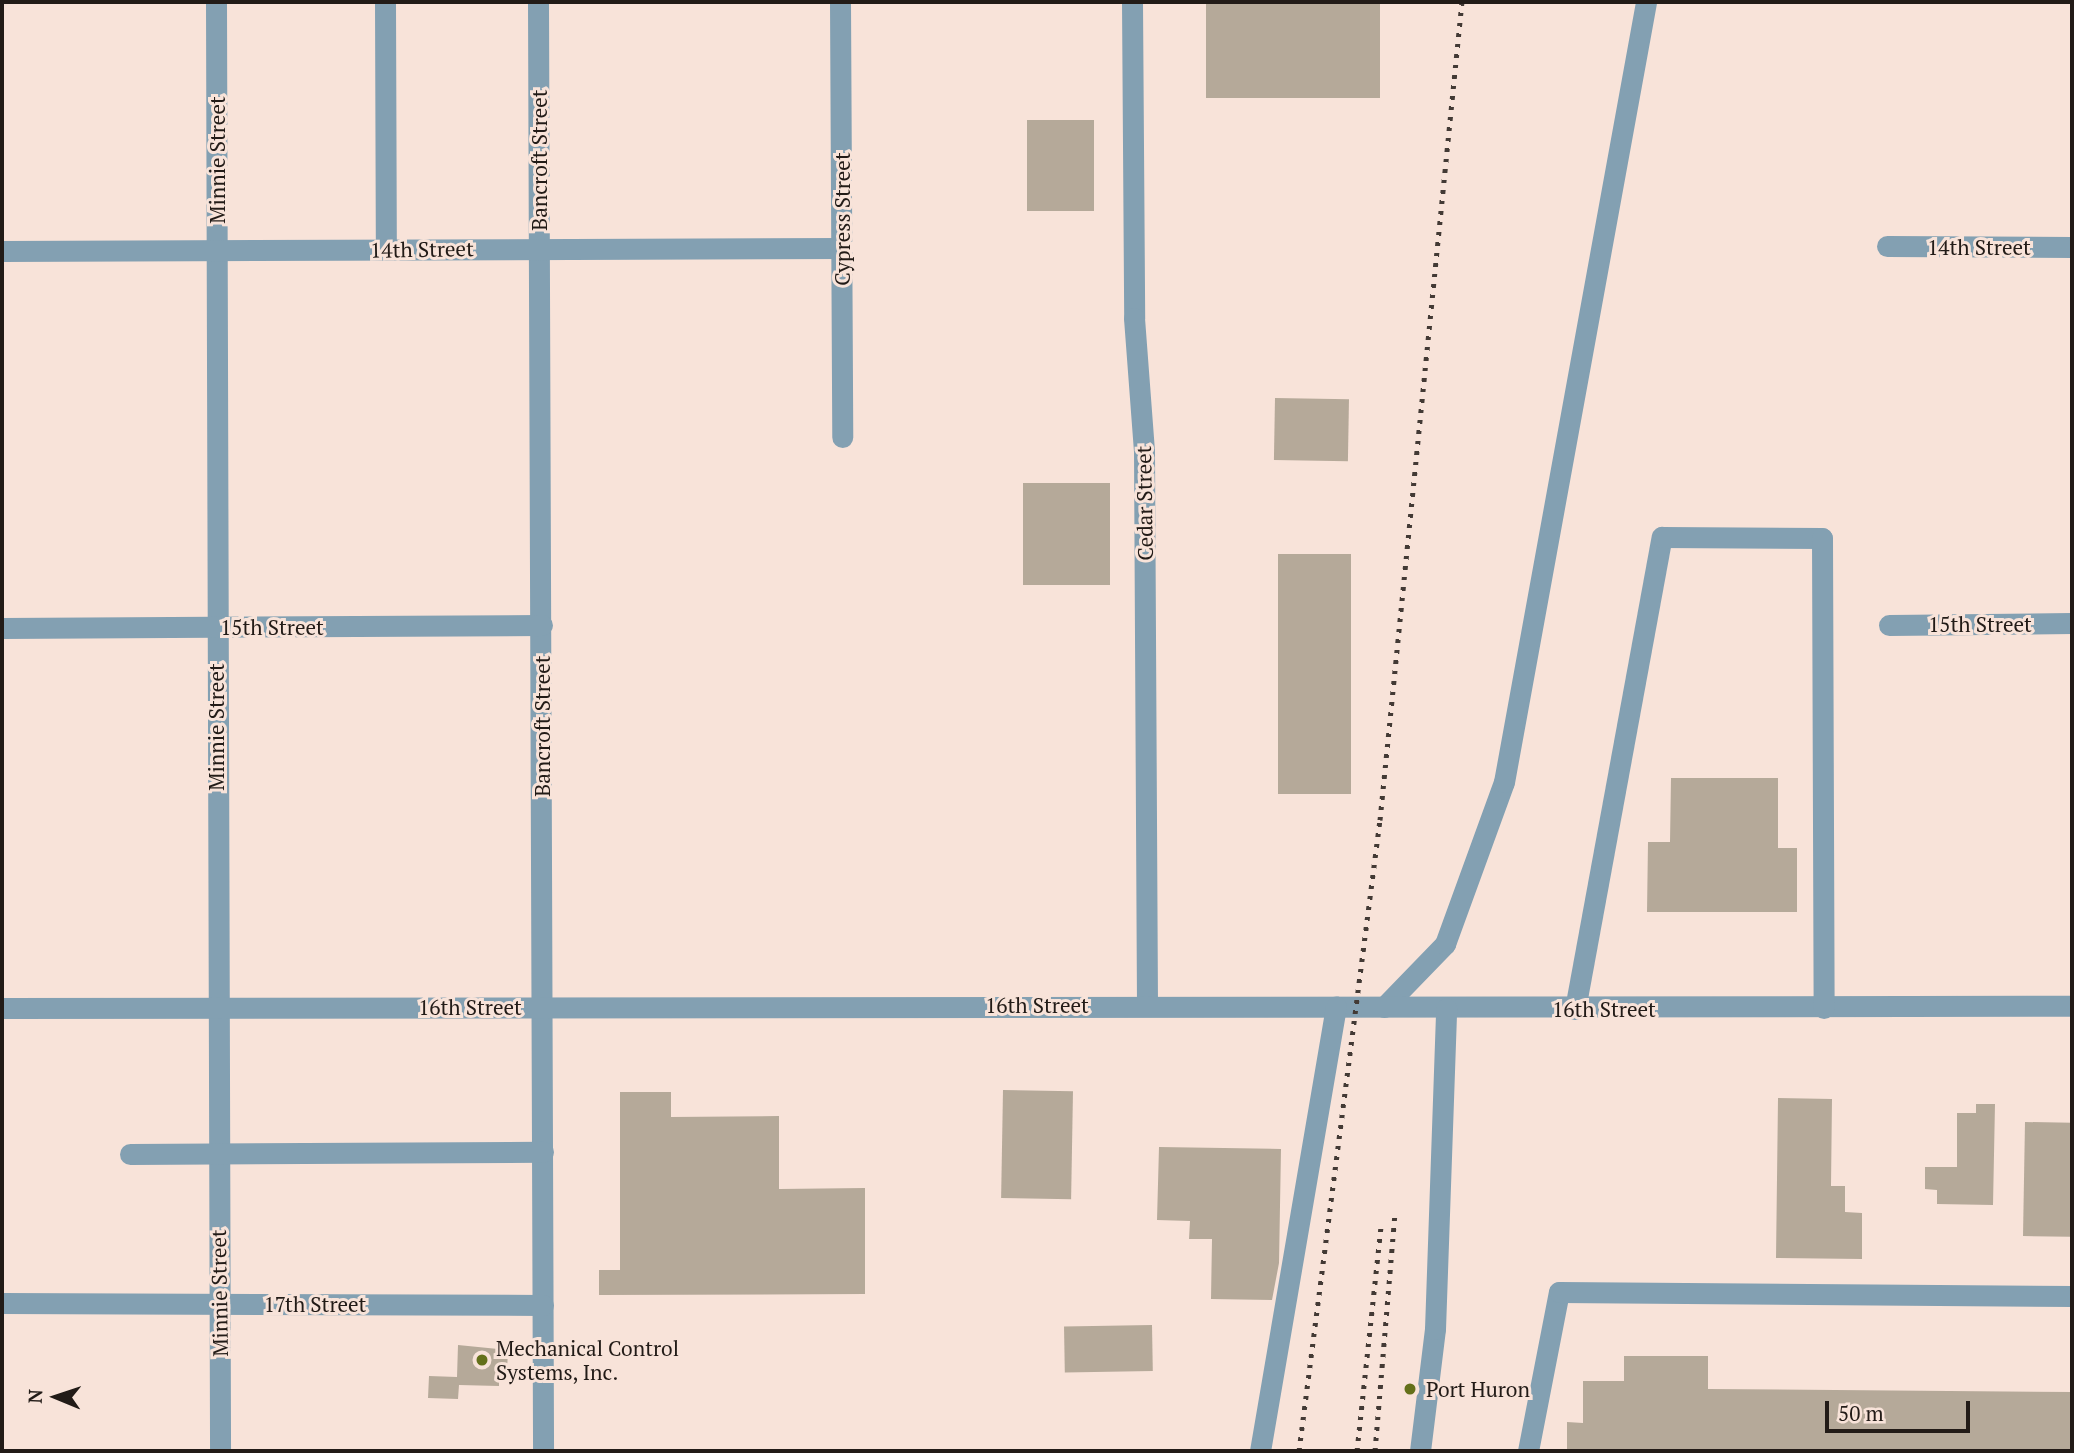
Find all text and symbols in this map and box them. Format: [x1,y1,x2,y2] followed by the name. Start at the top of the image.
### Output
[526,89,552,231] street label: Bancroft Street
[204,96,230,224] street label: Minnie Street
[829,152,855,286] street label: Cypress Street
[1927,234,2031,260] street label: 14th Street
[370,235,474,263] street label: 14th Street
[1130,445,1158,561] street label: Cedar Street
[1928,611,2032,637] street label: 15th Street
[220,614,324,640] street label: 15th Street
[529,655,555,797] street label: Bancroft Street
[203,663,229,791] street label: Minnie Street
[985,992,1089,1018] street label: 16th Street
[418,994,522,1020] street label: 16th Street
[1552,996,1656,1022] street label: 16th Street
[205,1229,233,1357] street label: Minnie Street
[264,1291,366,1317] street label: 17th Street
[496,1335,679,1385] place label: Mechanical Control Systems, Inc.
[474,1352,490,1368] marker: Mechanical Control Systems, Inc.
[21,1362,91,1432] north arrow
[1426,1376,1530,1402] place label: Port Huron
[1400,1379,1420,1399] marker: Port Huron
[1829,1386,1974,1430] scale bar
[22,1389,47,1404] text: N
[1838,1399,1884,1427] text: 50 m

